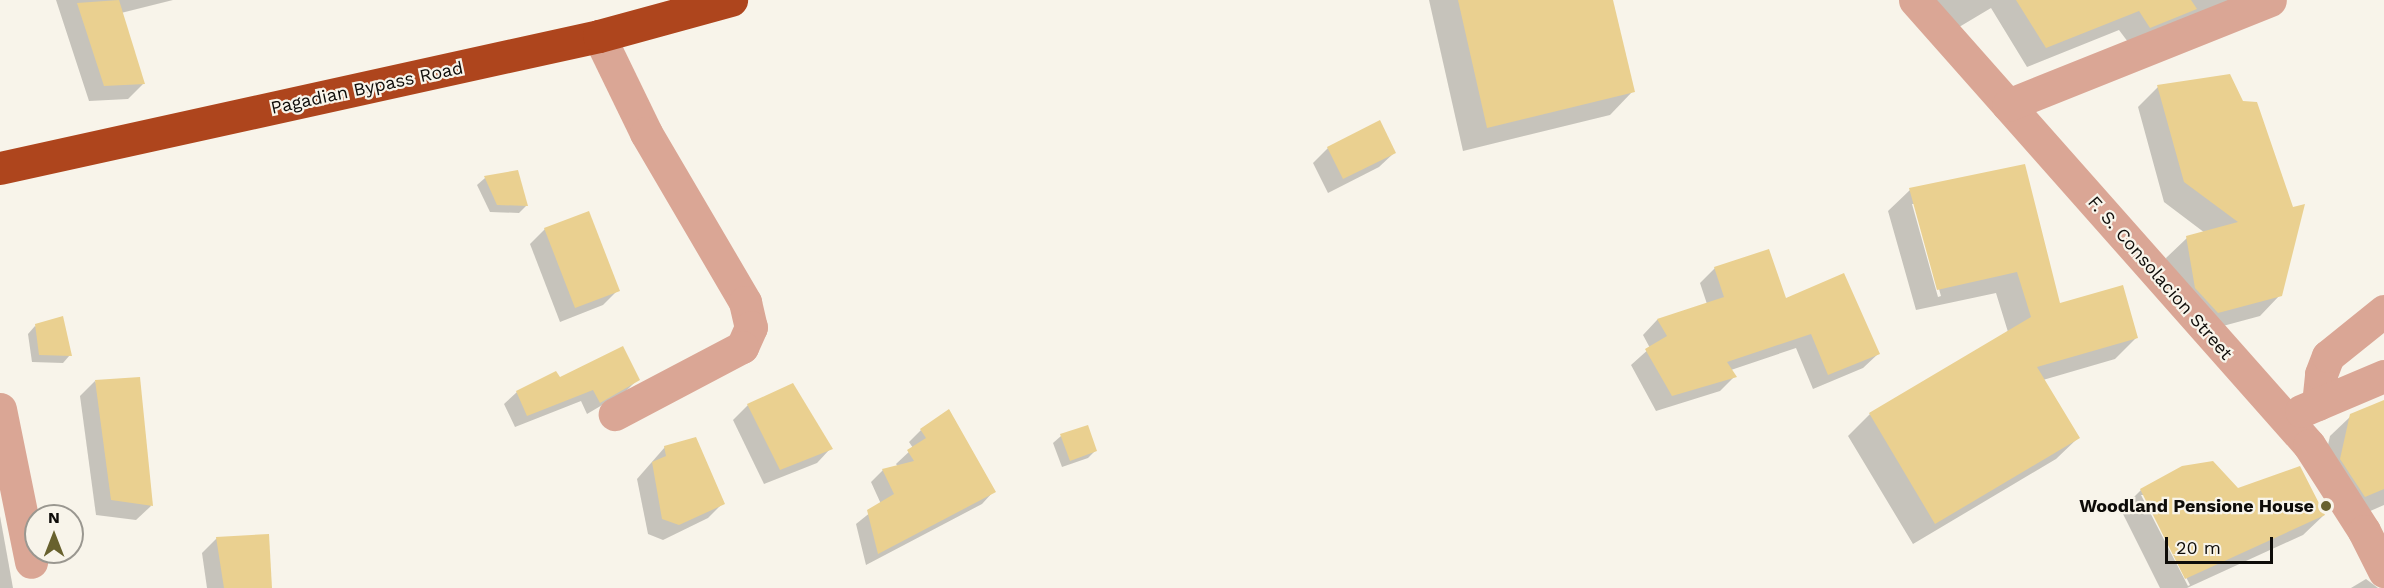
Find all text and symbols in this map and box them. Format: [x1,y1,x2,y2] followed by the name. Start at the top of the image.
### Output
[269,57,465,119] street label: Pagadian Bypass Road
[2083,192,2237,364] street label: F. S. Consolacion Street
[2079,495,2314,517] place label: Woodland Pensione House
[2319,499,2333,513] marker: Woodland Pensione House
[24,504,84,564] north arrow
[48,508,60,527] text: N
[2168,525,2276,563] scale bar
[2176,537,2221,558] text: 20 m

